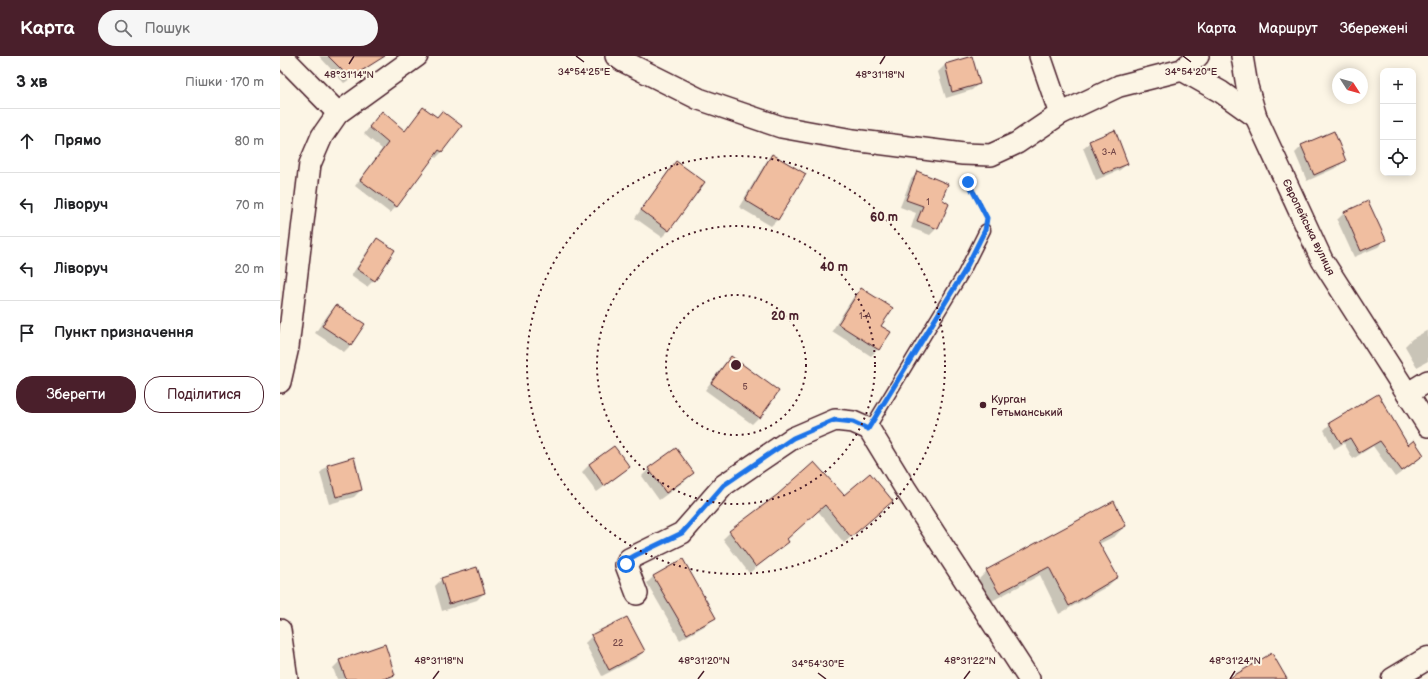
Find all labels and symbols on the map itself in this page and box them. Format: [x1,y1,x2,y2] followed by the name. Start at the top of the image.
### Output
[558,66,611,78] text: 34°54'25"E
[1165,66,1218,78] text: 34°54'20"E
[1332,68,1368,104] north arrow
[324,69,374,81] text: 48°31'14"N
[855,69,905,81] text: 48°31'18"N
[1102,147,1117,158] house number: 3-А
[959,173,977,191] route end
[1280,177,1338,278] street label: Європейська вулиця
[926,197,930,208] house number: 1
[870,210,898,225] text: 60 m
[820,260,848,275] text: 40 m
[771,309,799,324] text: 20 m
[859,311,872,322] house number: 1-А
[729,358,743,372] centre of rings
[742,382,748,393] house number: 5
[991,393,1063,419] place label: Курган Гетьманський
[978,400,988,410] marker: Курган Гетьманський
[617,555,635,573] route start
[613,638,624,649] house number: 22
[414,655,464,667] text: 48°31'18"N
[678,655,730,667] text: 48°31'20"N
[944,655,996,667] text: 48°31'22"N
[1209,655,1261,667] text: 48°31'24"N
[792,658,845,670] text: 34°54'30"E

